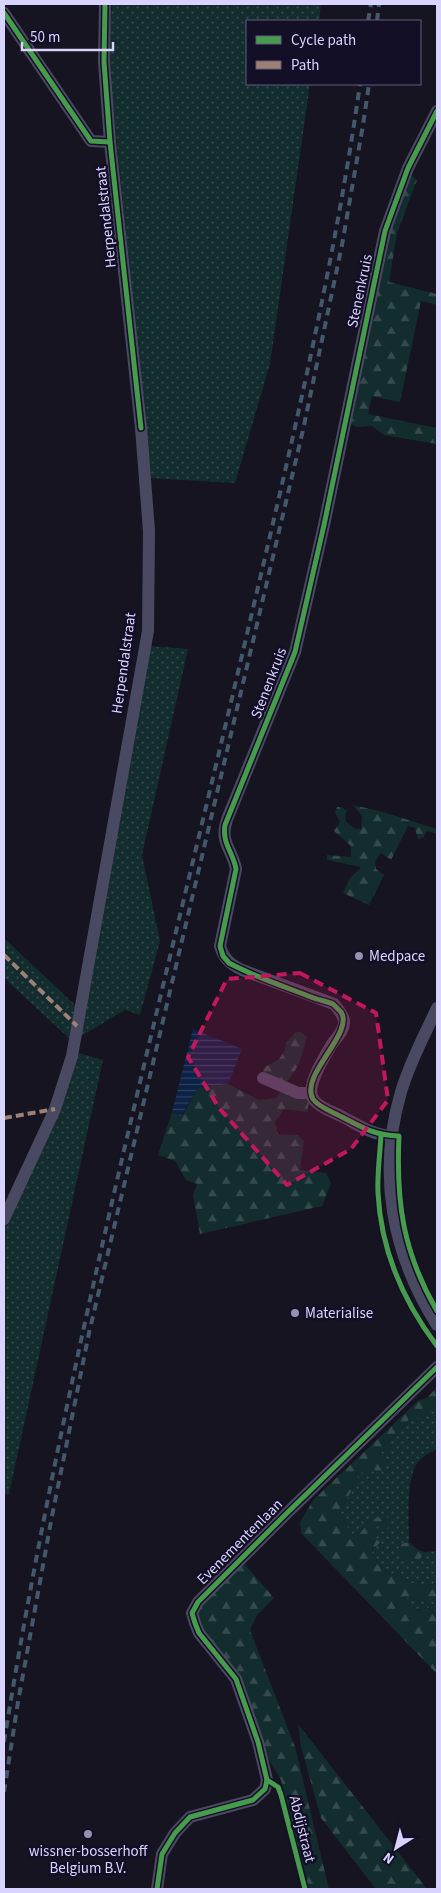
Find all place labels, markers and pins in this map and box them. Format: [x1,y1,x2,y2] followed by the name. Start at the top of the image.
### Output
[369,946,425,967] place label: Medpace
[353,950,365,962] marker: Medpace
[305,1303,373,1324] place label: Materialise
[289,1307,301,1319] marker: Materialise
[82,1828,94,1840] marker: wissner-bosserhoff Belgium B.V.
[29,1841,149,1879] place label: wissner-bosserhoff Belgium B.V.

